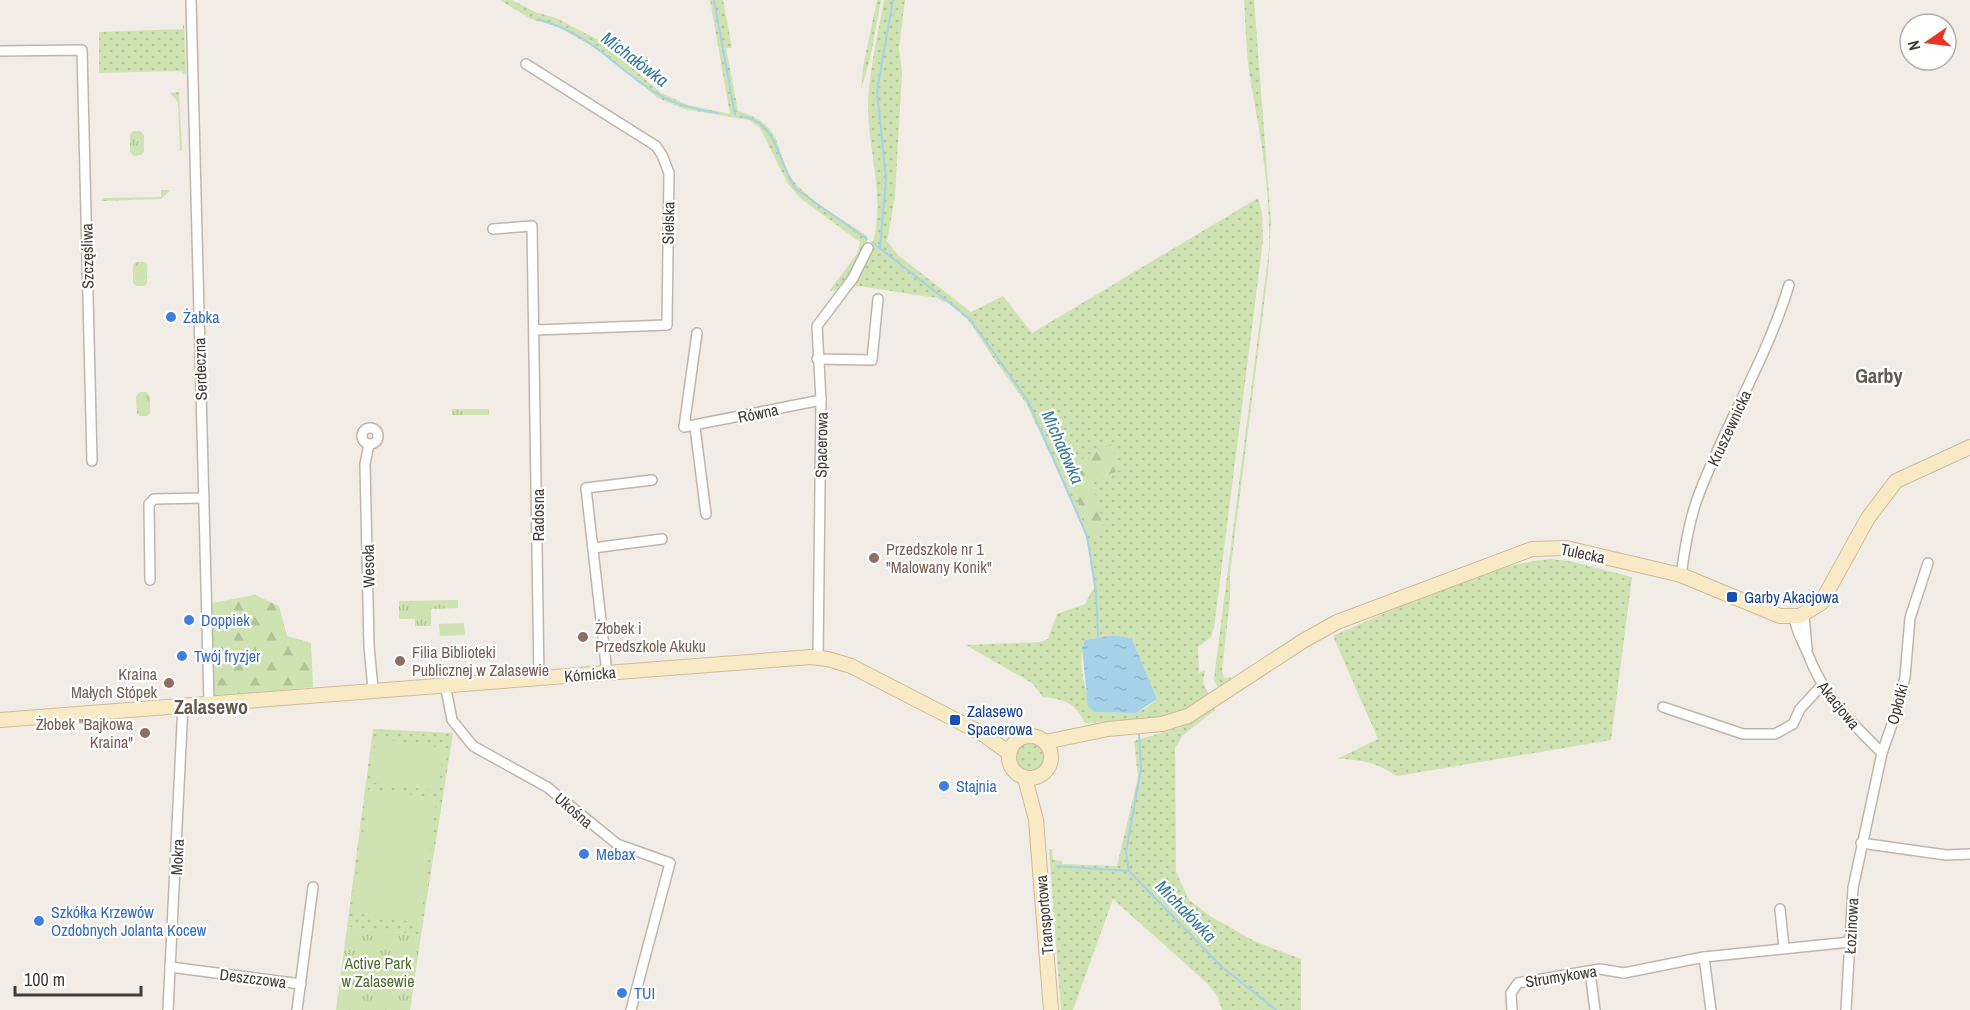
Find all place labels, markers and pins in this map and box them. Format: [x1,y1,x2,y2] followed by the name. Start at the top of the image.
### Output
[183,306,220,328] place label: Żabka
[164,310,178,324] marker: Żabka
[886,538,992,578] place label: Przedszkole nr 1 "Malowany Konik"
[867,551,881,565] marker: Przedszkole nr 1 "Malowany Konik"
[1744,586,1840,608] place label: Garby Akacjowa
[1725,590,1739,604] marker: Garby Akacjowa
[201,609,250,631] place label: Doppiek
[182,613,196,627] marker: Doppiek
[595,617,706,657] place label: Żłobek i Przedszkole Akuku
[576,630,590,644] marker: Żłobek i Przedszkole Akuku
[412,641,549,681] place label: Filia Biblioteki Publicznej w Zalasewie
[194,645,261,667] place label: Twój fryzjer
[175,649,189,663] marker: Twój fryzjer
[393,654,407,668] marker: Filia Biblioteki Publicznej w Zalasewie
[71,663,158,703] place label: Kraina Małych Stópek
[162,676,176,690] marker: Kraina Małych Stópek
[967,700,1033,740] place label: Zalasewo Spacerowa
[36,713,134,753] place label: Żłobek "Bajkowa Kraina"
[948,713,962,727] marker: Zalasewo Spacerowa
[138,726,152,740] marker: Żłobek "Bajkowa Kraina"
[956,775,998,797] place label: Stajnia
[937,779,951,793] marker: Stajnia
[596,843,636,865] place label: Mebax
[577,847,591,861] marker: Mebax
[51,901,207,941] place label: Szkółka Krzewów Ozdobnych Jolanta Kocew
[32,914,46,928] marker: Szkółka Krzewów Ozdobnych Jolanta Kocew
[634,982,655,1004] place label: TUI
[615,986,629,1000] marker: TUI

